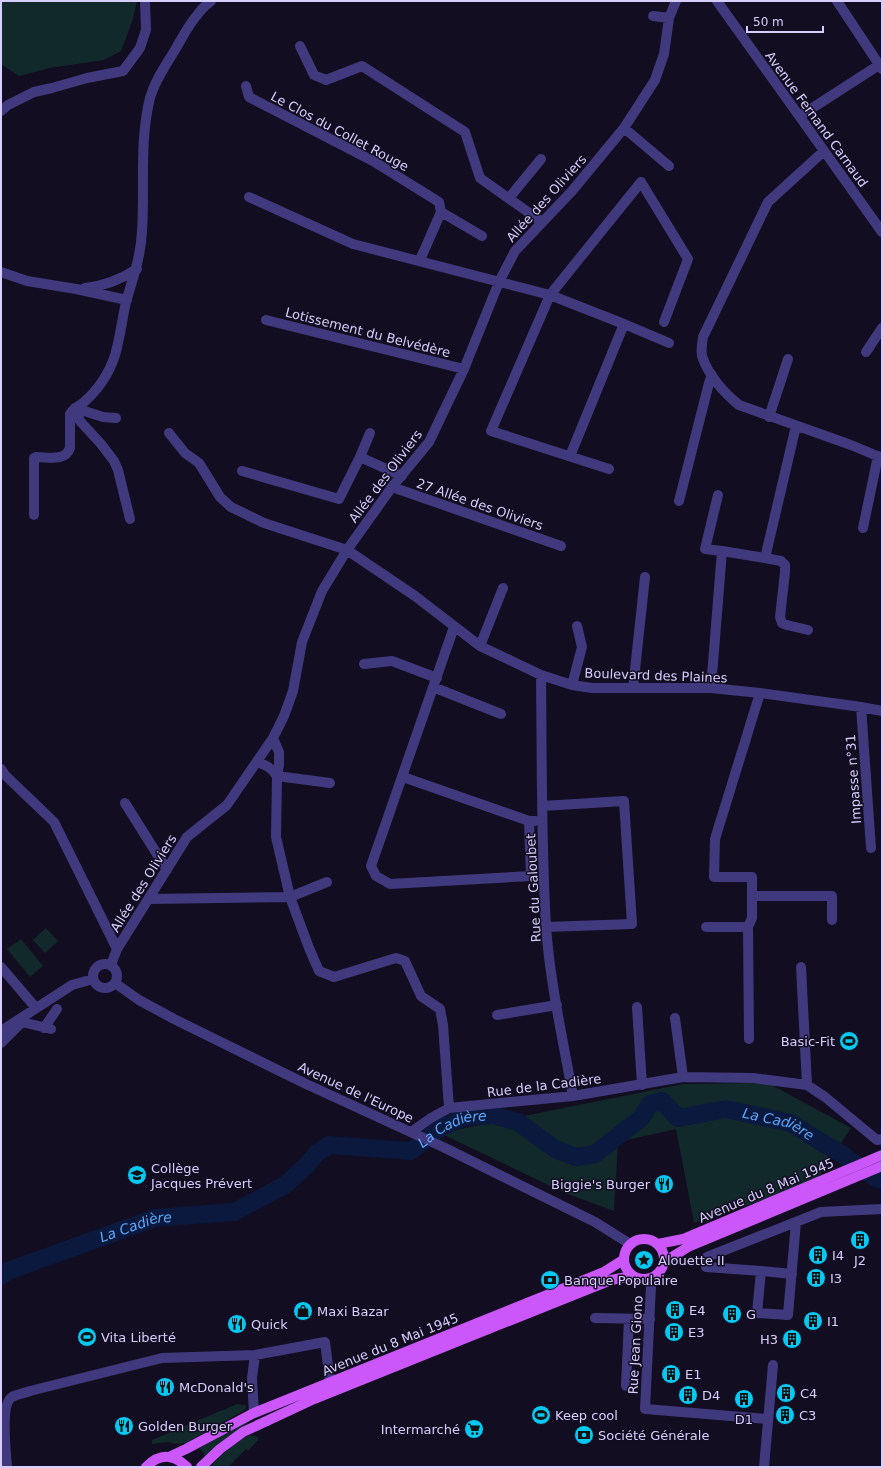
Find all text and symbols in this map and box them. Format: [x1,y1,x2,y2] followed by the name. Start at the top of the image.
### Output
[747,8,823,34] scale bar
[753,15,784,29] text: 50 m
[762,49,871,190] street label: Avenue Fernand Carnaud
[268,89,411,174] street label: Le Clos du Collet Rouge
[503,151,590,245] street label: Allée des Oliviers
[284,305,452,360] street label: Lotissement du Belvédère
[346,427,425,526] street label: Allée des Oliviers
[415,476,545,533] street label: 27 Allée des Oliviers
[584,666,728,685] street label: Boulevard des Plaines
[843,734,864,824] street label: Impasse n°31
[107,831,180,935] street label: Allée des Oliviers
[523,833,544,943] street label: Rue du Galoubet
[838,1030,860,1052] sports icon: Basic-Fit
[781,1034,835,1049] place label: Basic-Fit
[296,1059,416,1126] street label: Avenue de l'Europe
[486,1071,602,1100] street label: Rue de la Cadière
[741,1105,817,1144] water label: La Cadière
[415,1107,487,1151] water label: La Cadière
[696,1155,836,1226] street label: Avenue du 8 Mai 1945
[150,1161,252,1191] place label: Collège Jacques Prévert
[126,1164,148,1186] school or university icon: Collège Jacques Prévert
[653,1173,675,1195] restaurant icon: Biggie's Burger
[551,1177,651,1192] place label: Biggie's Burger
[97,1209,172,1245] water label: La Cadière
[849,1229,871,1251] building icon: J2
[807,1244,829,1266] building icon: I4
[832,1248,844,1263] place label: I4
[633,1249,655,1271] place icon: Alouette II
[658,1253,725,1268] place label: Alouette II
[853,1253,866,1268] place label: J2
[805,1267,827,1289] building icon: I3
[539,1269,561,1291] bank icon: Banque Populaire
[830,1271,842,1286] place label: I3
[564,1273,678,1288] place label: Banque Populaire
[625,1295,646,1395] street label: Rue Jean Giono
[664,1299,686,1321] building icon: E4
[292,1300,314,1322] shop icon: Maxi Bazar
[689,1303,706,1318] place label: E4
[721,1303,743,1325] building icon: G
[317,1304,389,1319] place label: Maxi Bazar
[746,1307,756,1322] place label: G
[320,1310,460,1379] street label: Avenue du 8 Mai 1945
[802,1310,824,1332] building icon: I1
[226,1313,248,1335] restaurant icon: Quick
[827,1314,839,1329] place label: I1
[251,1317,288,1332] place label: Quick
[663,1321,685,1343] building icon: E3
[688,1325,705,1340] place label: E3
[76,1326,98,1348] sports icon: Vita Liberté
[781,1328,803,1350] building icon: H3
[101,1330,176,1345] place label: Vita Liberté
[760,1332,778,1347] place label: H3
[660,1363,682,1385] building icon: E1
[685,1367,702,1382] place label: E1
[154,1376,176,1398] restaurant icon: McDonald's
[179,1380,254,1395] place label: McDonald's
[775,1382,797,1404] building icon: C4
[677,1384,699,1406] building icon: D4
[800,1386,817,1401] place label: C4
[702,1388,720,1403] place label: D4
[733,1388,755,1410] building icon: D1
[530,1404,552,1426] sports icon: Keep cool
[774,1404,796,1426] building icon: C3
[555,1408,618,1423] place label: Keep cool
[799,1408,816,1423] place label: C3
[735,1412,753,1427] place label: D1
[113,1415,135,1437] restaurant icon: Golden Burger
[463,1418,485,1440] supermarket icon: Intermarché
[138,1419,233,1434] place label: Golden Burger
[381,1422,460,1437] place label: Intermarché
[573,1424,595,1446] bank icon: Société Générale
[598,1428,709,1443] place label: Société Générale

